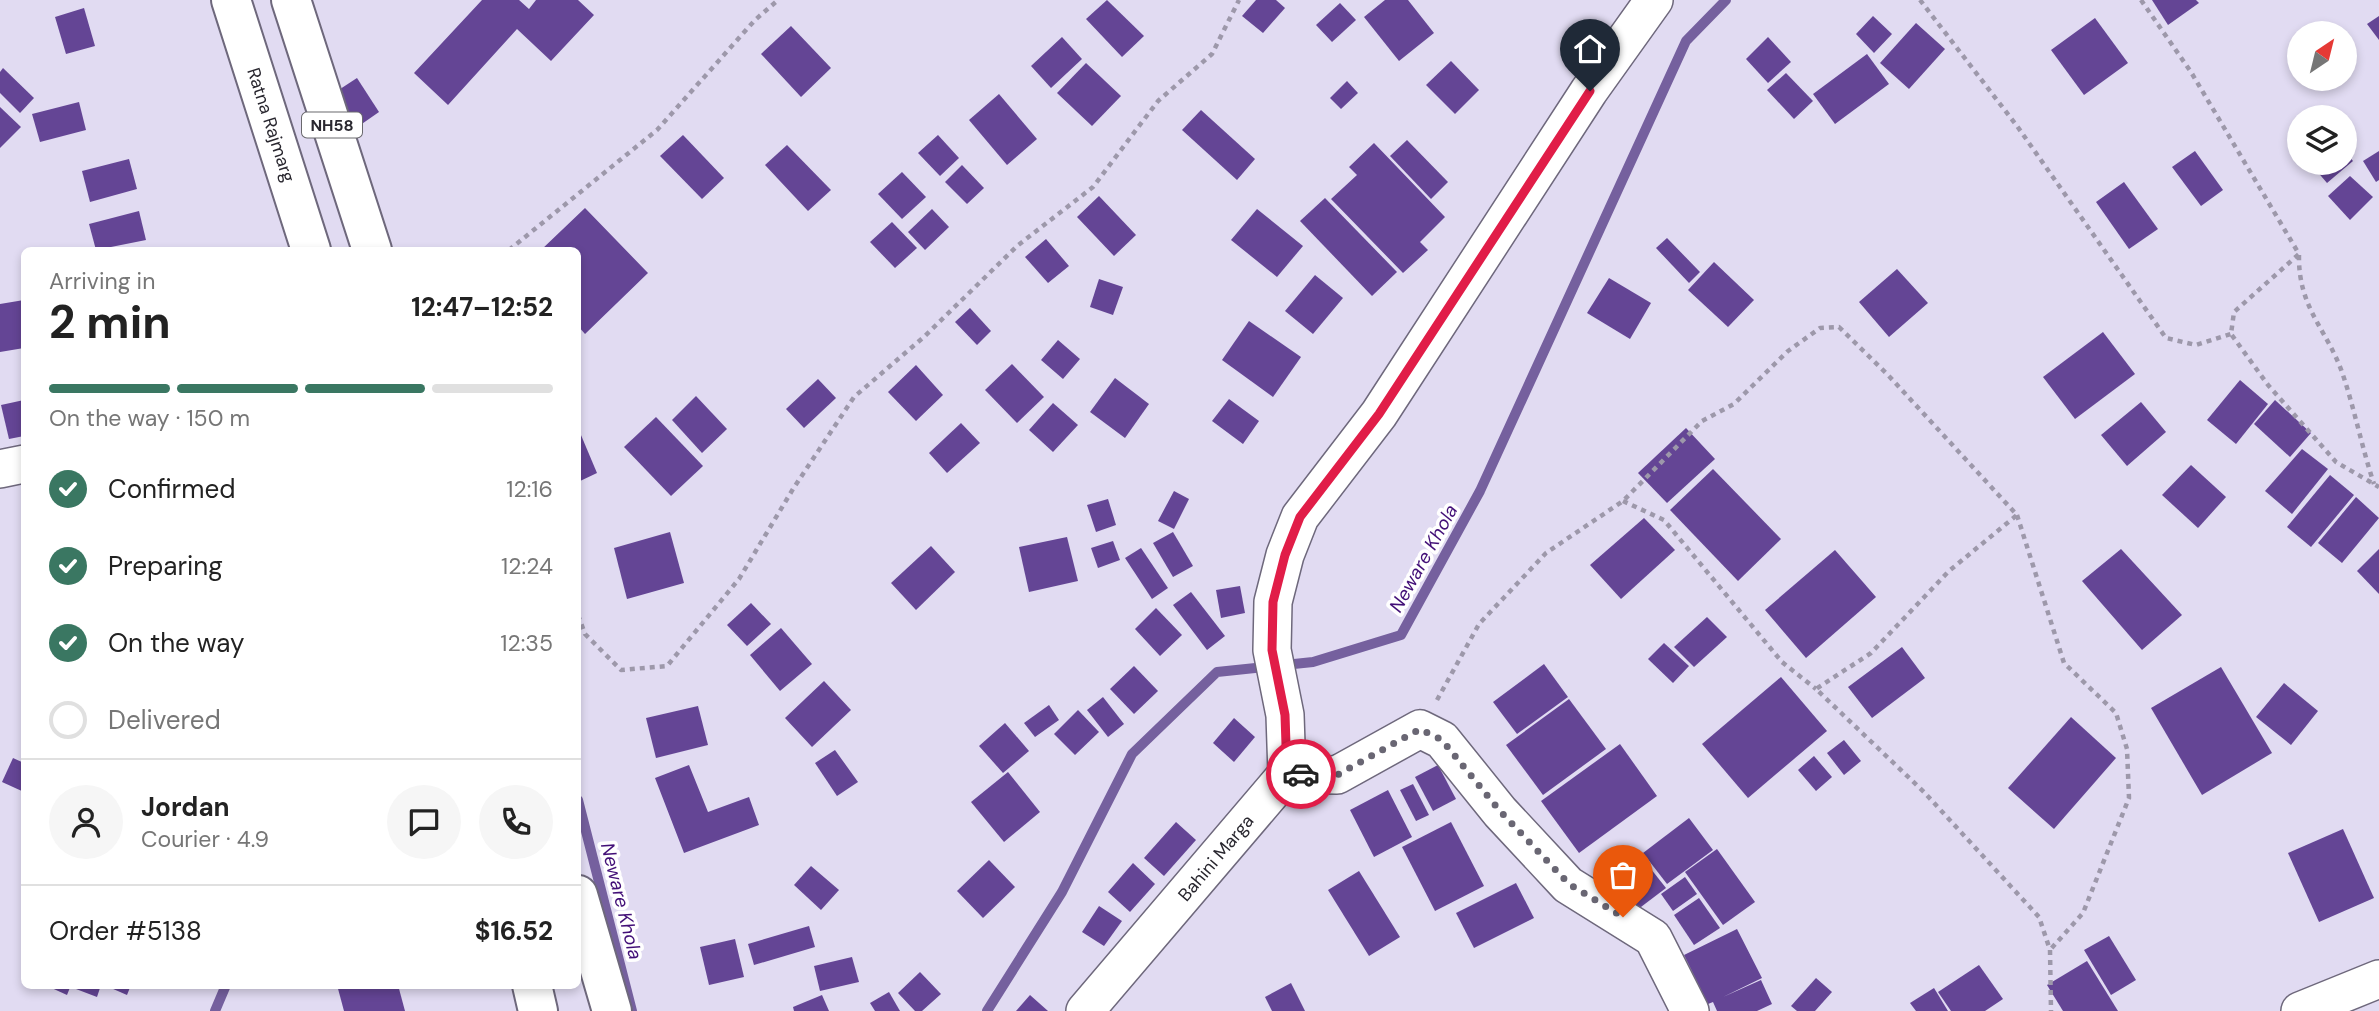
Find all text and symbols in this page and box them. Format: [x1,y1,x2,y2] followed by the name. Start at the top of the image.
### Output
[1560,19,1620,91] pin
[2287,21,2357,91] north arrow
[2287,21,2357,175] map controls
[1571,30,1609,68] icon: home
[241,65,301,185] street label: Ratna Rajmarg
[2287,105,2357,175] button: layers
[302,113,362,138] road number: NH58
[49,266,155,296] text: Arriving in
[411,290,553,324] text: 12:47–12:52
[49,292,171,352] text: 2 min
[49,403,250,433] text: On the way · 150 m
[49,470,87,508] icon: check
[108,472,235,506] text: Confirmed
[506,474,553,504] text: 12:16
[1383,500,1463,617] water label: Neware Khola
[49,547,87,585] icon: check
[108,549,223,583] text: Preparing
[501,551,553,581] text: 12:24
[49,624,87,662] icon: check
[108,626,244,660] text: On the way
[500,628,553,658] text: 12:35
[108,703,221,737] text: Delivered
[1266,739,1336,809] courier
[1282,755,1320,793] icon: car
[49,785,123,859] button: person
[387,785,461,859] button: chat
[479,785,553,859] button: phone
[141,790,230,824] text: Jordan
[1173,810,1259,906] street label: Bahini Marga
[141,824,269,854] text: Courier · 4.9
[595,840,648,962] water label: Neware Khola
[1593,845,1653,917] pin
[1604,856,1642,894] icon: bag
[49,914,202,948] text: Order #5138
[475,914,553,948] text: $16.52

